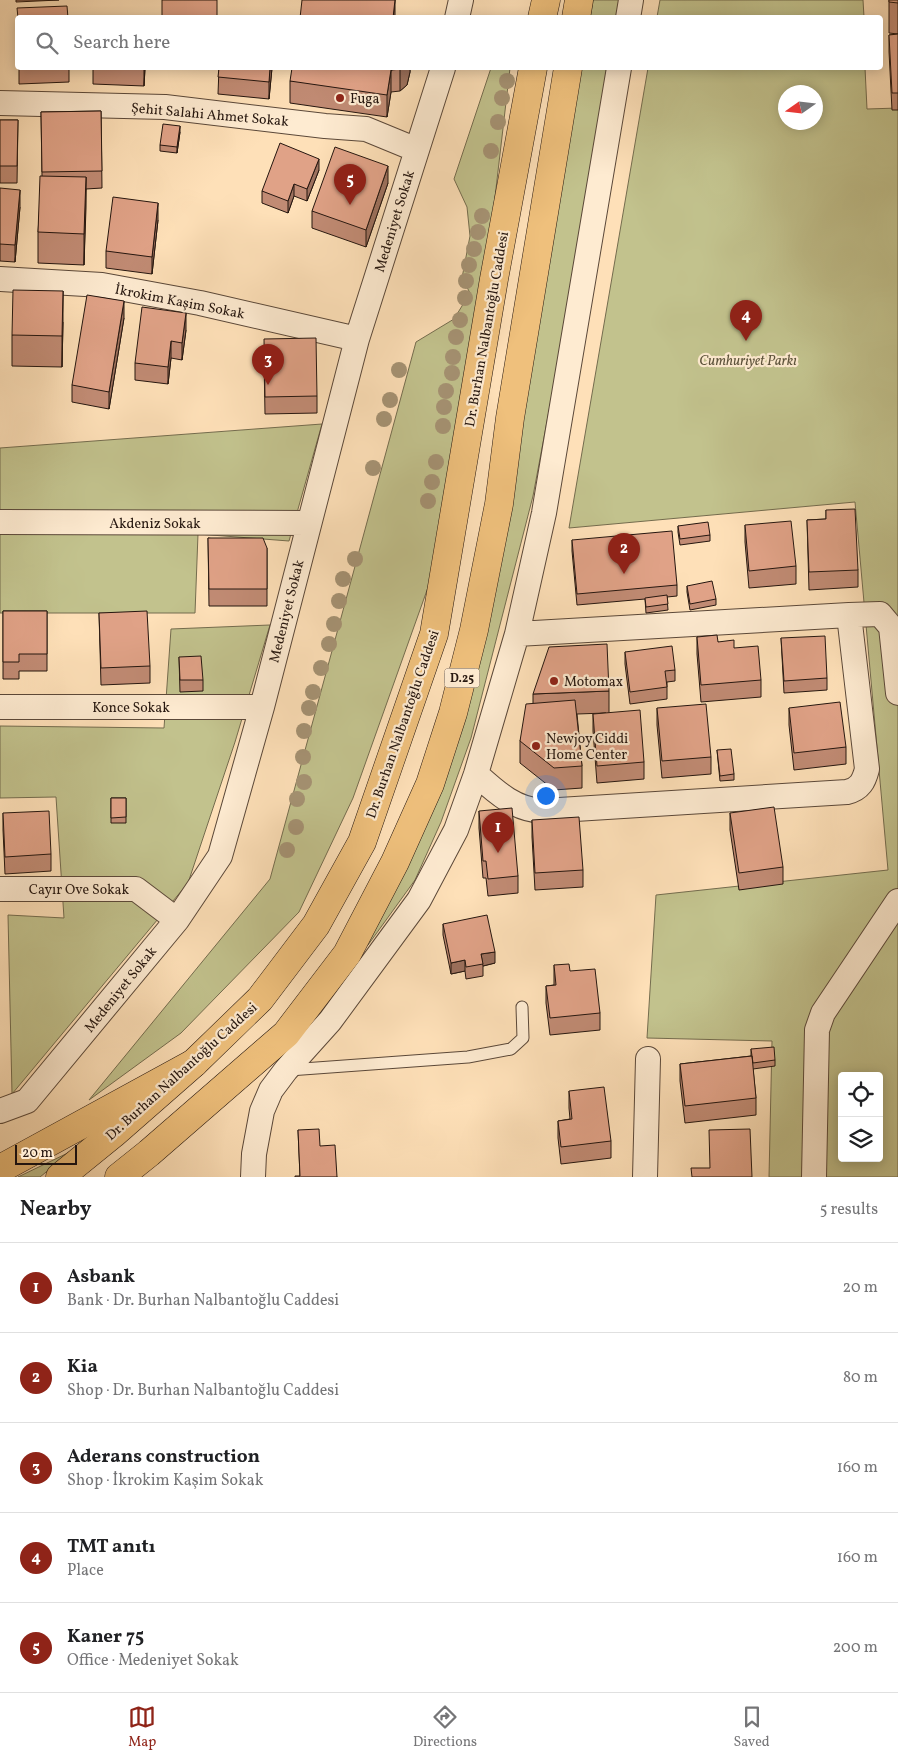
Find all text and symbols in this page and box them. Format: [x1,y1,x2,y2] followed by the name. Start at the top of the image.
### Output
[15,15,883,70] search box
[33,29,61,57] icon: search
[73,30,170,56] text: Search here
[778,85,823,130] north arrow
[350,90,379,109] place label: Fuga
[334,92,346,104] marker: Fuga
[130,99,290,132] street label: Şehit Salahi Ahmet Sokak
[334,164,366,205] pin: 5
[371,168,420,275] street label: Medeniyet Sokak
[461,230,514,428] street label: Dr. Burhan Nalbantoğlu Caddesi
[113,281,247,324] street label: İkrokim Kaşim Sokak
[730,300,762,341] pin: 4
[252,344,284,385] pin: 3
[699,352,797,371] park label: Cumhuriyet Parkı
[109,515,201,534] street label: Akdeniz Sokak
[608,533,640,574] pin: 2
[265,558,310,665] street label: Medeniyet Sokak
[362,628,445,821] street label: Dr. Burhan Nalbantoğlu Caddesi
[444,668,480,688] road number: D.25
[564,673,623,692] place label: Motomax
[548,675,560,687] marker: Motomax
[92,699,170,718] street label: Konce Sokak
[546,730,628,765] place label: Newjoy Ciddi Home Center
[530,740,542,752] marker: Newjoy Ciddi Home Center
[533,783,559,809] your location
[482,812,514,853] pin: 1
[29,881,130,900] street label: Cayır Ove Sokak
[81,943,162,1037] street label: Medeniyet Sokak
[102,999,262,1145] street label: Dr. Burhan Nalbantoğlu Caddesi
[838,1072,883,1162] map controls
[838,1072,883,1117] button: locate
[838,1117,883,1162] button: layers
[15,1142,78,1165] scale bar
[22,1144,53,1163] text: 20 m
[20,1195,91,1224] text: Nearby
[820,1199,878,1221] text: 5 results
[67,1264,135,1290] text: Asbank
[33,1277,39,1299] text: 1
[843,1277,878,1299] text: 20 m
[67,1290,339,1312] text: Bank · Dr. Burhan Nalbantoğlu Caddesi
[67,1354,98,1380] text: Kia
[32,1367,40,1389] text: 2
[843,1367,878,1389] text: 80 m
[67,1380,339,1402] text: Shop · Dr. Burhan Nalbantoğlu Caddesi
[67,1444,260,1470] text: Aderans construction
[32,1457,40,1479] text: 3
[837,1457,878,1479] text: 160 m
[67,1470,263,1492] text: Shop · İkrokim Kaşim Sokak
[67,1534,155,1560] text: TMT anıtı
[31,1547,41,1569] text: 4
[837,1547,878,1569] text: 160 m
[67,1560,104,1582] text: Place
[67,1624,144,1650] text: Kaner 75
[32,1637,40,1659] text: 5
[833,1637,878,1659] text: 200 m
[67,1650,239,1672] text: Office · Medeniyet Sokak
[128,1703,156,1752] tab: Map
[413,1703,477,1752] tab: Directions
[734,1703,770,1752] tab: Saved

